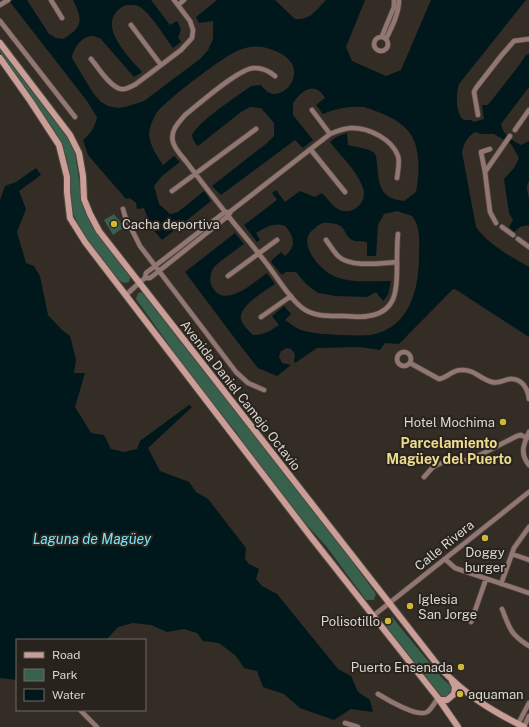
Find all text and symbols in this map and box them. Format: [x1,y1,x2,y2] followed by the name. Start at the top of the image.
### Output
[122,217,220,232] place label: Cacha deportiva
[109,219,119,229] marker: Cacha deportiva
[177,317,304,473] street label: Avenida Daniel Camejo Octavio
[404,415,495,430] place label: Hotel Mochima
[498,417,508,427] marker: Hotel Mochima
[386,435,512,467] district label: Parcelamiento Magüey del Puerto
[412,517,477,574] street label: Calle Rivera
[33,531,152,547] water label: Laguna de Magüey
[480,533,490,543] marker: Doggy burger
[465,545,505,575] place label: Doggy burger
[418,592,477,622] place label: Iglesia San Jorge
[405,601,415,611] marker: Iglesia San Jorge
[321,614,380,629] place label: Polisotillo
[383,616,393,626] marker: Polisotillo
[16,639,146,711] legend
[52,648,80,662] text: Road
[351,660,453,675] place label: Puerto Ensenada
[456,662,466,672] marker: Puerto Ensenada
[52,668,78,682] text: Park
[468,687,524,702] place label: aquaman
[52,688,86,702] text: Water
[455,689,465,699] marker: aquaman

